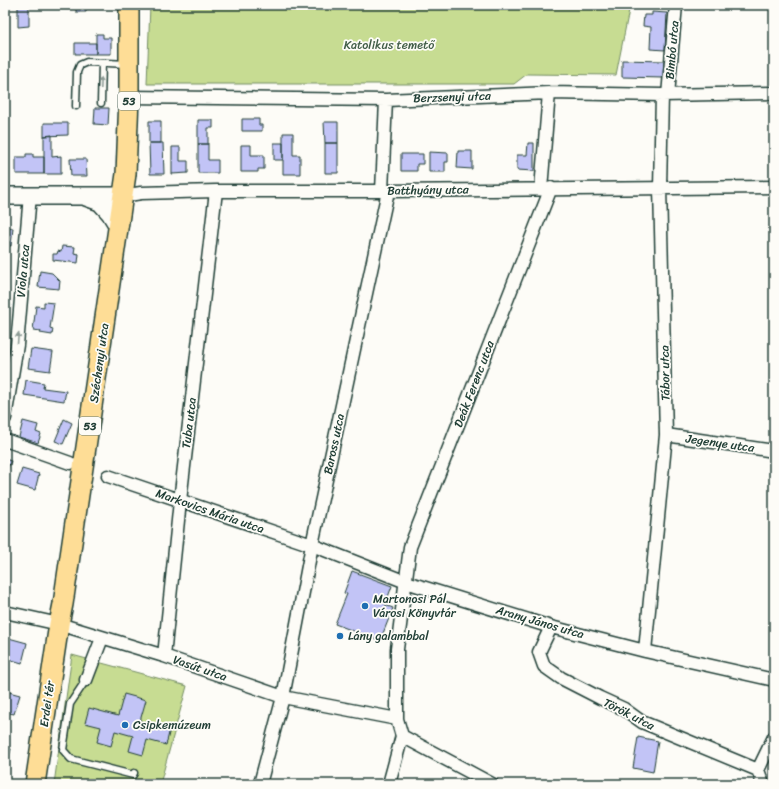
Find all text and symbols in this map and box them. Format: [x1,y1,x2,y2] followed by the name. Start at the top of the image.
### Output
[658,20,686,80] street label: Bimbó utca
[344,34,435,56] park label: Katolikus temető
[98,77,105,89] one-way arrow
[413,85,492,109] street label: Berzsenyi utca
[118,92,140,110] road number: 53
[387,178,470,202] street label: Batthyány utca
[10,243,36,298] street label: Viola utca
[83,322,115,404] street label: Széchenyi utca
[15,332,21,344] one-way arrow
[447,336,501,431] street label: Deák Ferenc utca
[654,345,676,401] street label: Tábor utca
[175,396,203,450] street label: Tuba utca
[317,411,351,477] street label: Baross utca
[79,417,101,435] road number: 53
[683,427,757,459] street label: Jegenye utca
[153,482,267,540] street label: Markovics Mária utca
[373,588,457,624] place label: Martonosi Pál Városi Könyvtár
[492,599,587,645] street label: Arany János utca
[360,601,370,611] marker: Martonosi Pál Városi Könyvtár
[348,625,429,647] place label: Lány galambbal
[335,631,345,641] marker: Lány galambbal
[170,648,230,688] street label: Vasút utca
[33,678,61,729] street label: Erdei tér
[599,692,660,737] street label: Török utca
[133,714,211,736] place label: Csipkemúzeum
[120,720,130,730] marker: Csipkemúzeum

